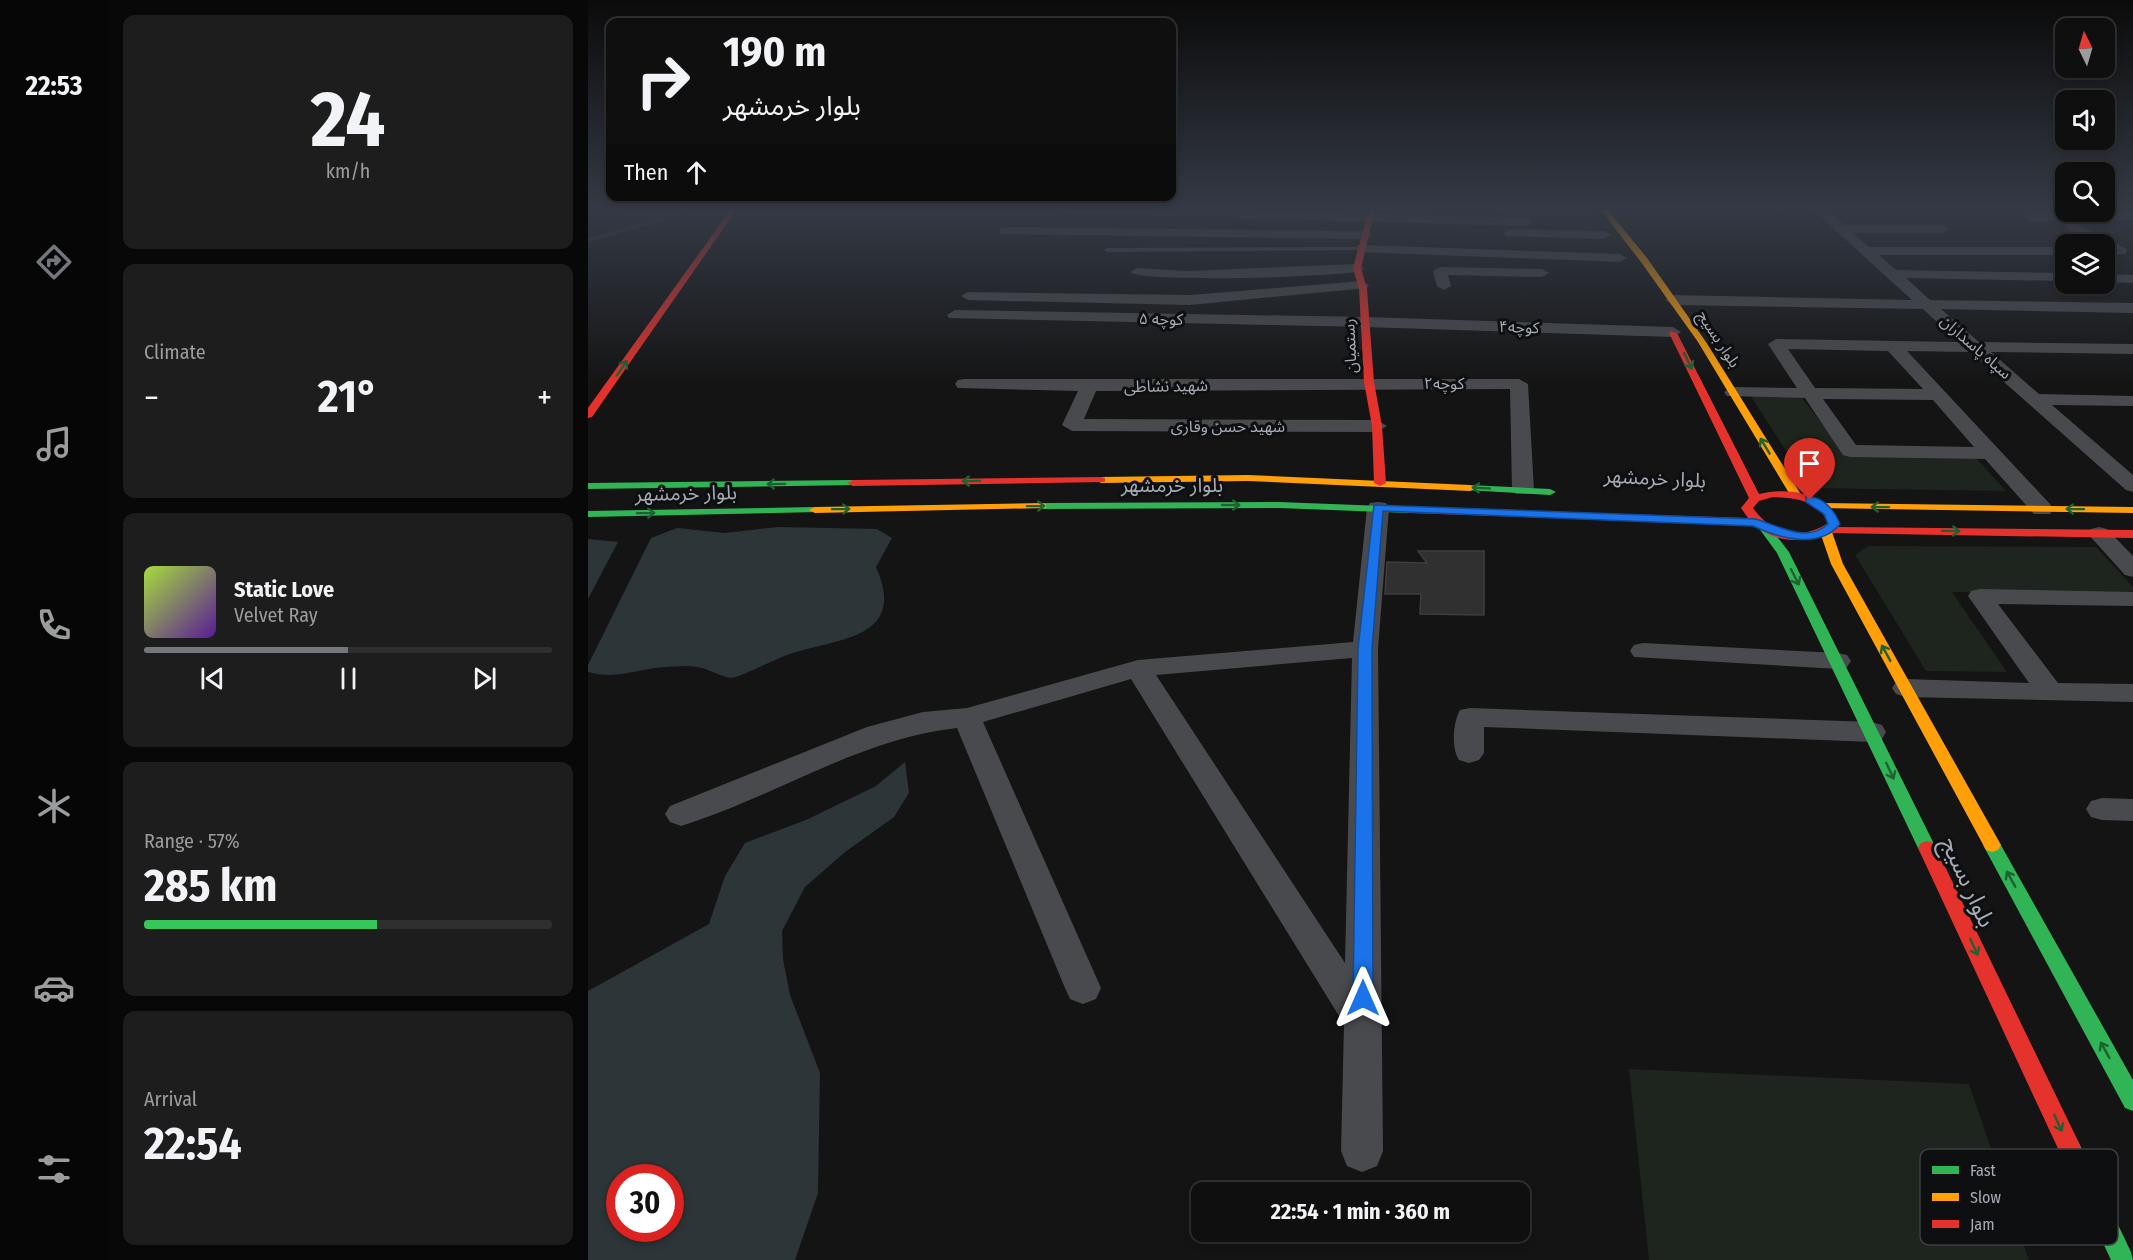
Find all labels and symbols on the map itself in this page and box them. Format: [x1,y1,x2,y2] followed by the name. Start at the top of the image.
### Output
[2055,18,2115,78] north arrow
[1691,307,1744,373] street label: بلوار بسیج
[1139,309,1184,330] street label: کوچه ۵
[1936,311,2015,384] street label: سپاه پاسداران
[1498,317,1540,338] street label: کوچه۴
[1339,318,1361,374] street label: رستمیان
[1683,352,1694,370] one-way arrow
[616,360,628,376] one-way arrow
[1424,374,1465,394] street label: کوچه۲
[1124,376,1208,396] street label: شهید نشاطی
[1171,417,1285,436] street label: شهید حسن وقاری
[1759,438,1771,455] one-way arrow
[1784,438,1835,500] pin
[1602,463,1707,493] street label: بلوار خرمشهر
[1120,473,1223,497] street label: بلوار خرمشهر
[962,475,982,487] one-way arrow
[767,478,787,490] one-way arrow
[634,480,737,506] street label: بلوار خرمشهر
[1472,483,1492,494] one-way arrow
[1221,499,1241,511] one-way arrow
[1026,500,1046,512] one-way arrow
[1870,501,1890,512] one-way arrow
[831,504,851,515] one-way arrow
[2065,504,2085,515] one-way arrow
[636,507,656,519] one-way arrow
[1941,526,1961,537] one-way arrow
[1790,567,1802,585] one-way arrow
[1880,645,1892,662] one-way arrow
[1885,761,1897,779] one-way arrow
[1932,832,2001,933] street label: بلوار بسیج
[2005,871,2017,888] one-way arrow
[1969,937,1981,955] one-way arrow
[1331,966,1395,1030] position arrow
[2099,1042,2111,1059] one-way arrow
[2053,1113,2065,1131] one-way arrow
[1920,1149,2118,1245] legend
[1970,1161,1997,1180] text: Fast
[606,1164,684,1242] speed limit sign: 30
[1970,1188,2001,1207] text: Slow
[1970,1215,1995,1234] text: Jam

